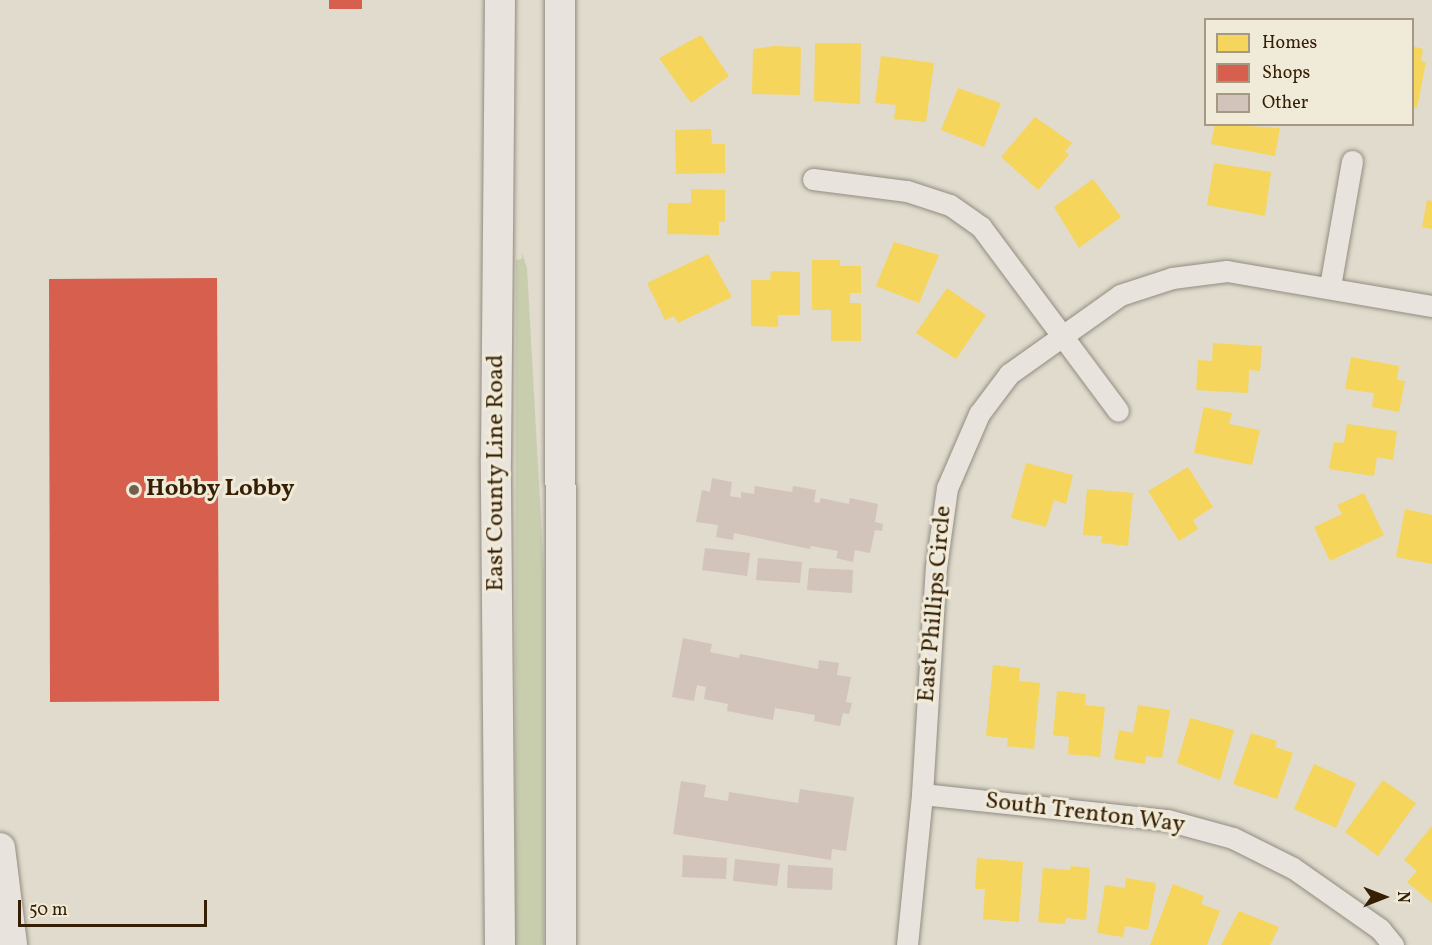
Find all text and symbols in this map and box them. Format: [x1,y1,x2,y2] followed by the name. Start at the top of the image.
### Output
[1204,18,1414,126] legend
[1262,31,1317,56] text: Homes
[1262,61,1310,86] text: Shops
[1262,91,1308,116] text: Other
[483,354,511,592] street label: East County Line Road
[146,476,295,504] place label: Hobby Lobby
[127,483,141,497] marker: Hobby Lobby
[913,504,959,704] street label: East Phillips Circle
[983,787,1187,841] street label: South Trenton Way
[1354,867,1414,927] north arrow
[21,888,210,926] scale bar
[1391,891,1413,903] text: N
[29,898,68,923] text: 50 m

